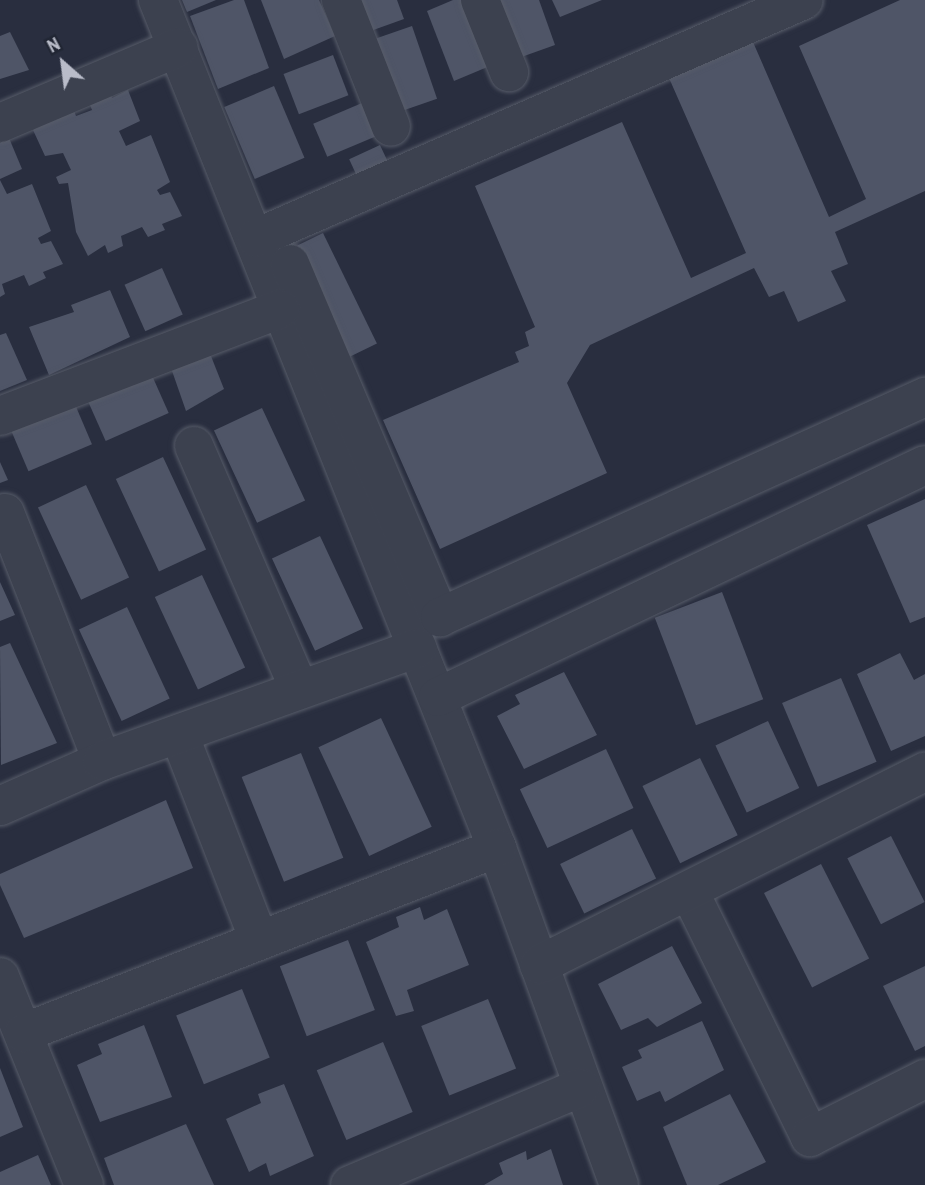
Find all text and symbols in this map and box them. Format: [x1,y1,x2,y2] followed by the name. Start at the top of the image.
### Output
[28,28,98,98] north arrow
[42,30,64,59] text: N

